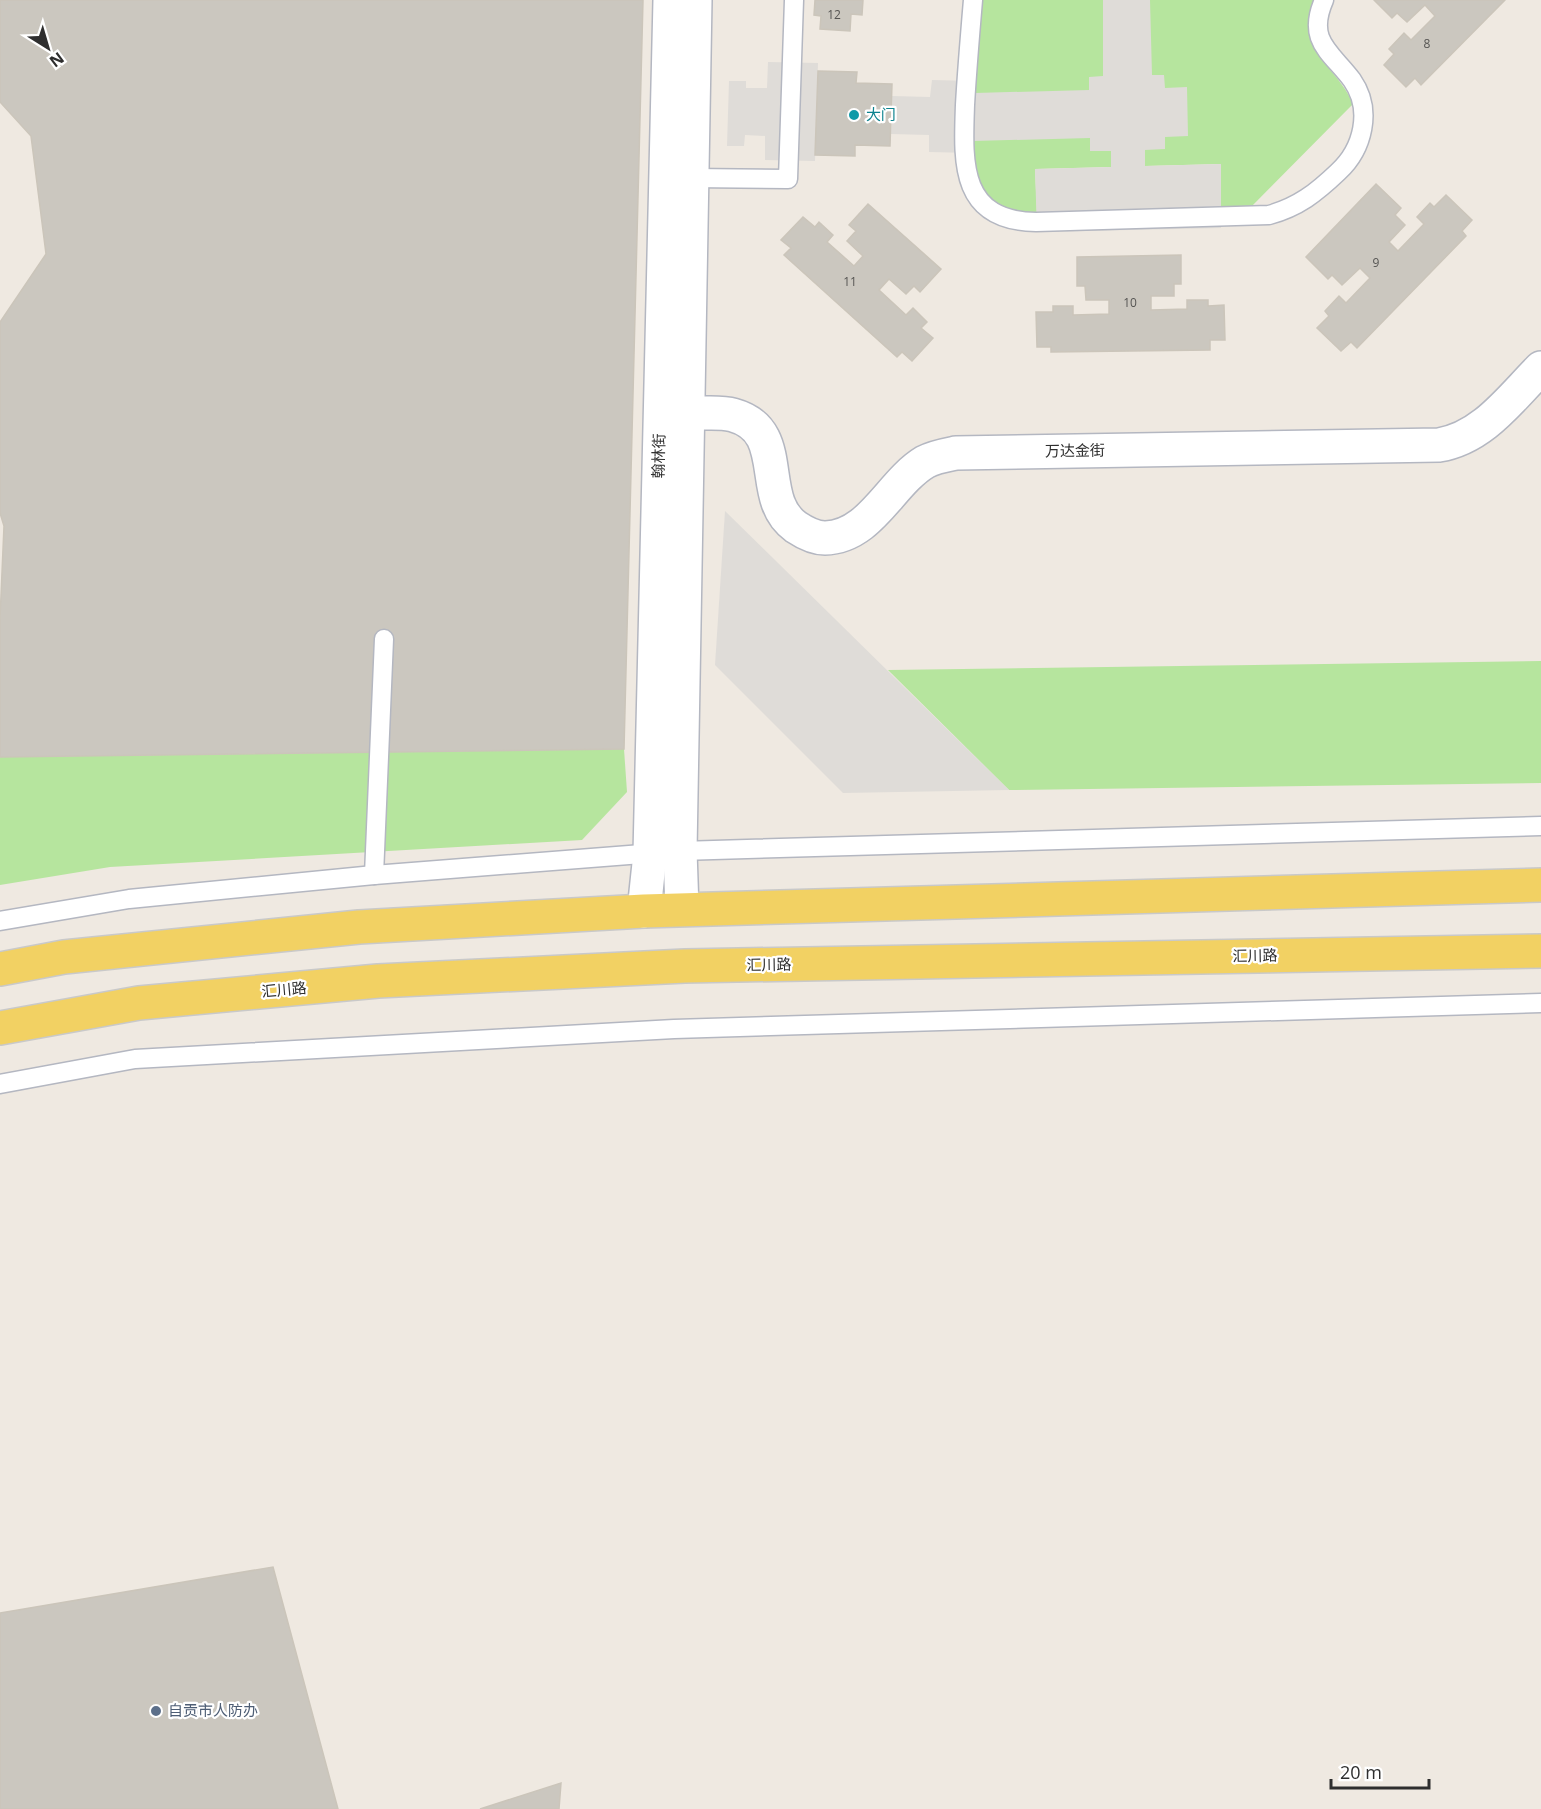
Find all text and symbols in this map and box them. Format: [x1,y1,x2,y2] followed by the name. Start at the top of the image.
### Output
[827,6,841,23] house number: 12
[18,18,78,78] north arrow
[1424,35,1431,52] house number: 8
[45,47,69,73] text: N
[866,104,896,124] place label: 大门
[847,108,861,122] marker: 大门
[1373,254,1380,271] house number: 9
[843,273,857,290] house number: 11
[1123,294,1137,311] house number: 10
[648,433,668,479] street label: 翰林街
[1045,439,1105,461] street label: 万达金街
[1232,945,1278,965] street label: 汇川路
[746,954,792,974] street label: 汇川路
[261,977,307,1001] street label: 汇川路
[168,1700,258,1720] place label: 自贡市人防办
[149,1704,163,1718] marker: 自贡市人防办
[1331,1752,1428,1790] scale bar
[1340,1760,1382,1784] text: 20 m

